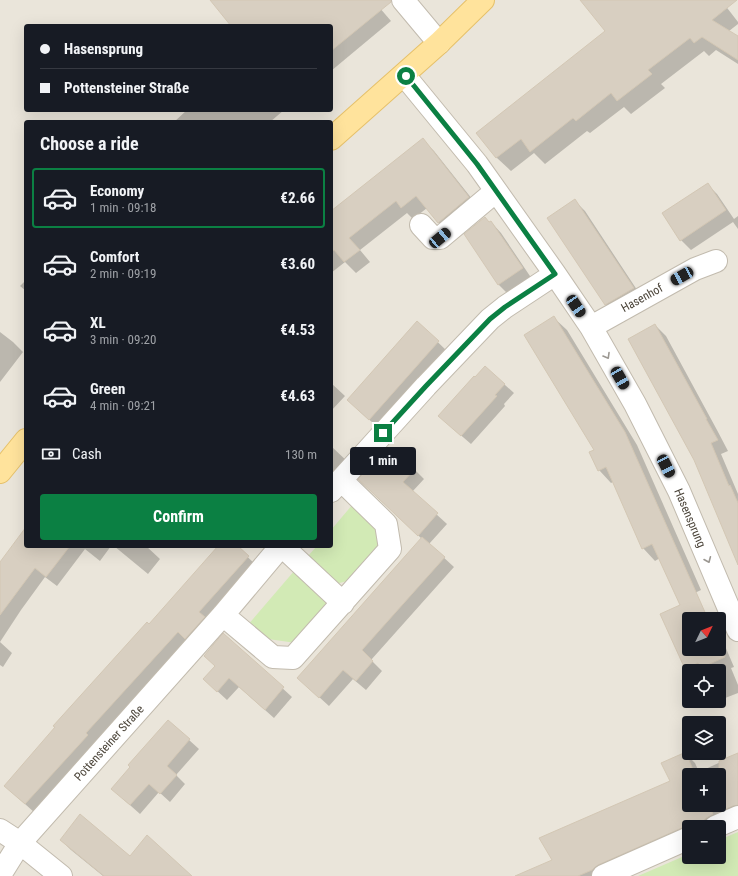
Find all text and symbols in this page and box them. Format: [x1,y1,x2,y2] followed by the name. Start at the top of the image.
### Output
[64,40,143,58] text: Hasensprung
[397,67,415,85] route start
[64,79,189,97] text: Pottensteiner Straße
[40,133,139,154] text: Choose a ride
[42,180,78,216] icon: car
[90,182,144,200] text: Economy
[280,189,315,207] text: €2.66
[90,200,156,215] text: 1 min · 09:18
[427,226,453,250] car
[42,246,78,282] icon: car
[90,248,139,266] text: Comfort
[280,255,315,273] text: €3.60
[669,265,695,287] car
[90,266,156,281] text: 2 min · 09:19
[619,281,666,315] street label: Hasenhof
[564,293,588,319] car
[42,312,78,348] icon: car
[90,314,106,332] text: XL
[280,321,315,339] text: €4.53
[90,332,156,347] text: 3 min · 09:20
[603,351,610,359] one-way arrow
[609,365,631,391] car
[42,378,78,414] icon: car
[90,380,125,398] text: Green
[280,387,315,405] text: €4.63
[90,398,156,413] text: 4 min · 09:21
[374,424,392,442] route end
[40,443,62,465] icon: cash
[72,445,102,463] text: Cash
[285,447,317,462] text: 130 m
[350,447,416,475] callout: 1 min
[369,453,397,468] text: 1 min
[655,453,677,479] car
[671,486,709,550] street label: Hasensprung
[40,494,317,540] button: Confirm
[703,555,711,563] one-way arrow
[682,612,726,656] north arrow
[682,612,726,864] map controls
[682,664,726,708] button: locate
[71,702,147,784] street label: Pottensteiner Straße
[682,716,726,760] button: layers
[682,768,726,812] button: +
[682,820,726,864] button: −

